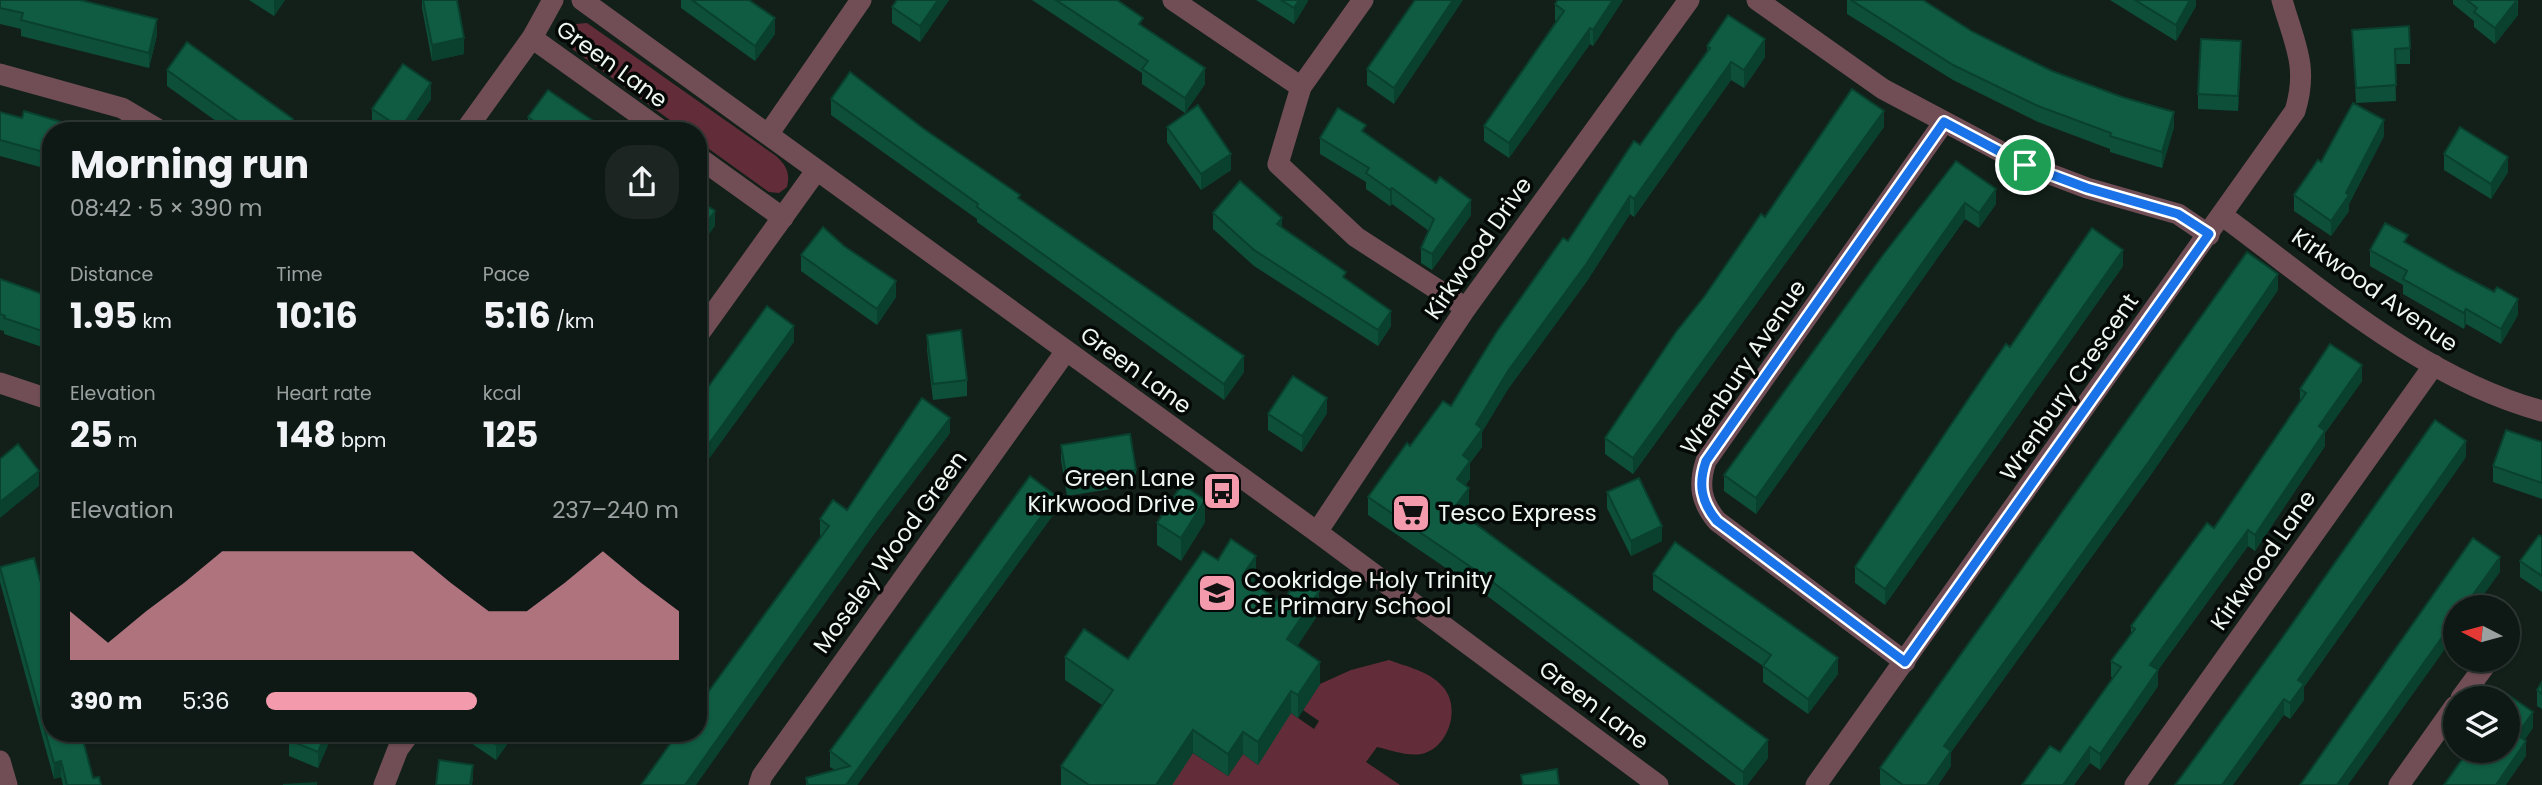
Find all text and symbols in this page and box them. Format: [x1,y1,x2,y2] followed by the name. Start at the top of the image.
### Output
[550,13,674,115] street label: Green Lane
[1995,135,2055,195] pin
[70,138,309,191] text: Morning run
[605,145,679,219] button: share
[2006,146,2044,184] icon: arrive
[1417,170,1539,326] street label: Kirkwood Drive
[70,192,263,224] text: 08:42 · 5 × 390 m
[2285,221,2465,359] street label: Kirkwood Avenue
[70,261,153,288] text: Distance
[276,261,323,288] text: Time
[483,261,530,288] text: Pace
[1673,273,1813,461] street label: Wrenbury Avenue
[1992,287,2146,487] street label: Wrenbury Crescent
[70,291,137,340] text: 1.95
[276,291,358,340] text: 10:16
[483,291,551,340] text: 5:16
[137,308,172,335] text: km
[551,308,594,335] text: /km
[1074,319,1198,421] street label: Green Lane
[70,380,156,407] text: Elevation
[276,380,372,407] text: Heart rate
[483,380,522,407] text: kcal
[70,410,113,459] text: 25
[276,410,336,459] text: 148
[483,410,539,459] text: 125
[113,427,137,454] text: m
[336,427,386,454] text: bpm
[806,444,974,660] street label: Moseley Wood Green
[1027,462,1195,520] place label: Green Lane Kirkwood Drive
[1201,470,1243,512] bus stop icon: Green Lane Kirkwood Drive
[2203,484,2323,636] street label: Kirkwood Lane
[1390,492,1432,534] supermarket icon: Tesco Express
[70,494,174,526] text: Elevation
[552,494,679,526] text: 237–240 m
[1438,497,1597,529] place label: Tesco Express
[1244,564,1493,622] place label: Cookridge Holy Trinity CE Primary School
[1196,572,1238,614] school or university icon: Cookridge Holy Trinity CE Primary School
[2443,595,2520,672] north arrow
[2443,595,2520,763] map controls
[1532,653,1656,757] street label: Green Lane
[70,685,142,717] text: 390 m
[182,685,230,717] text: 5:36
[2443,686,2520,763] button: layers

